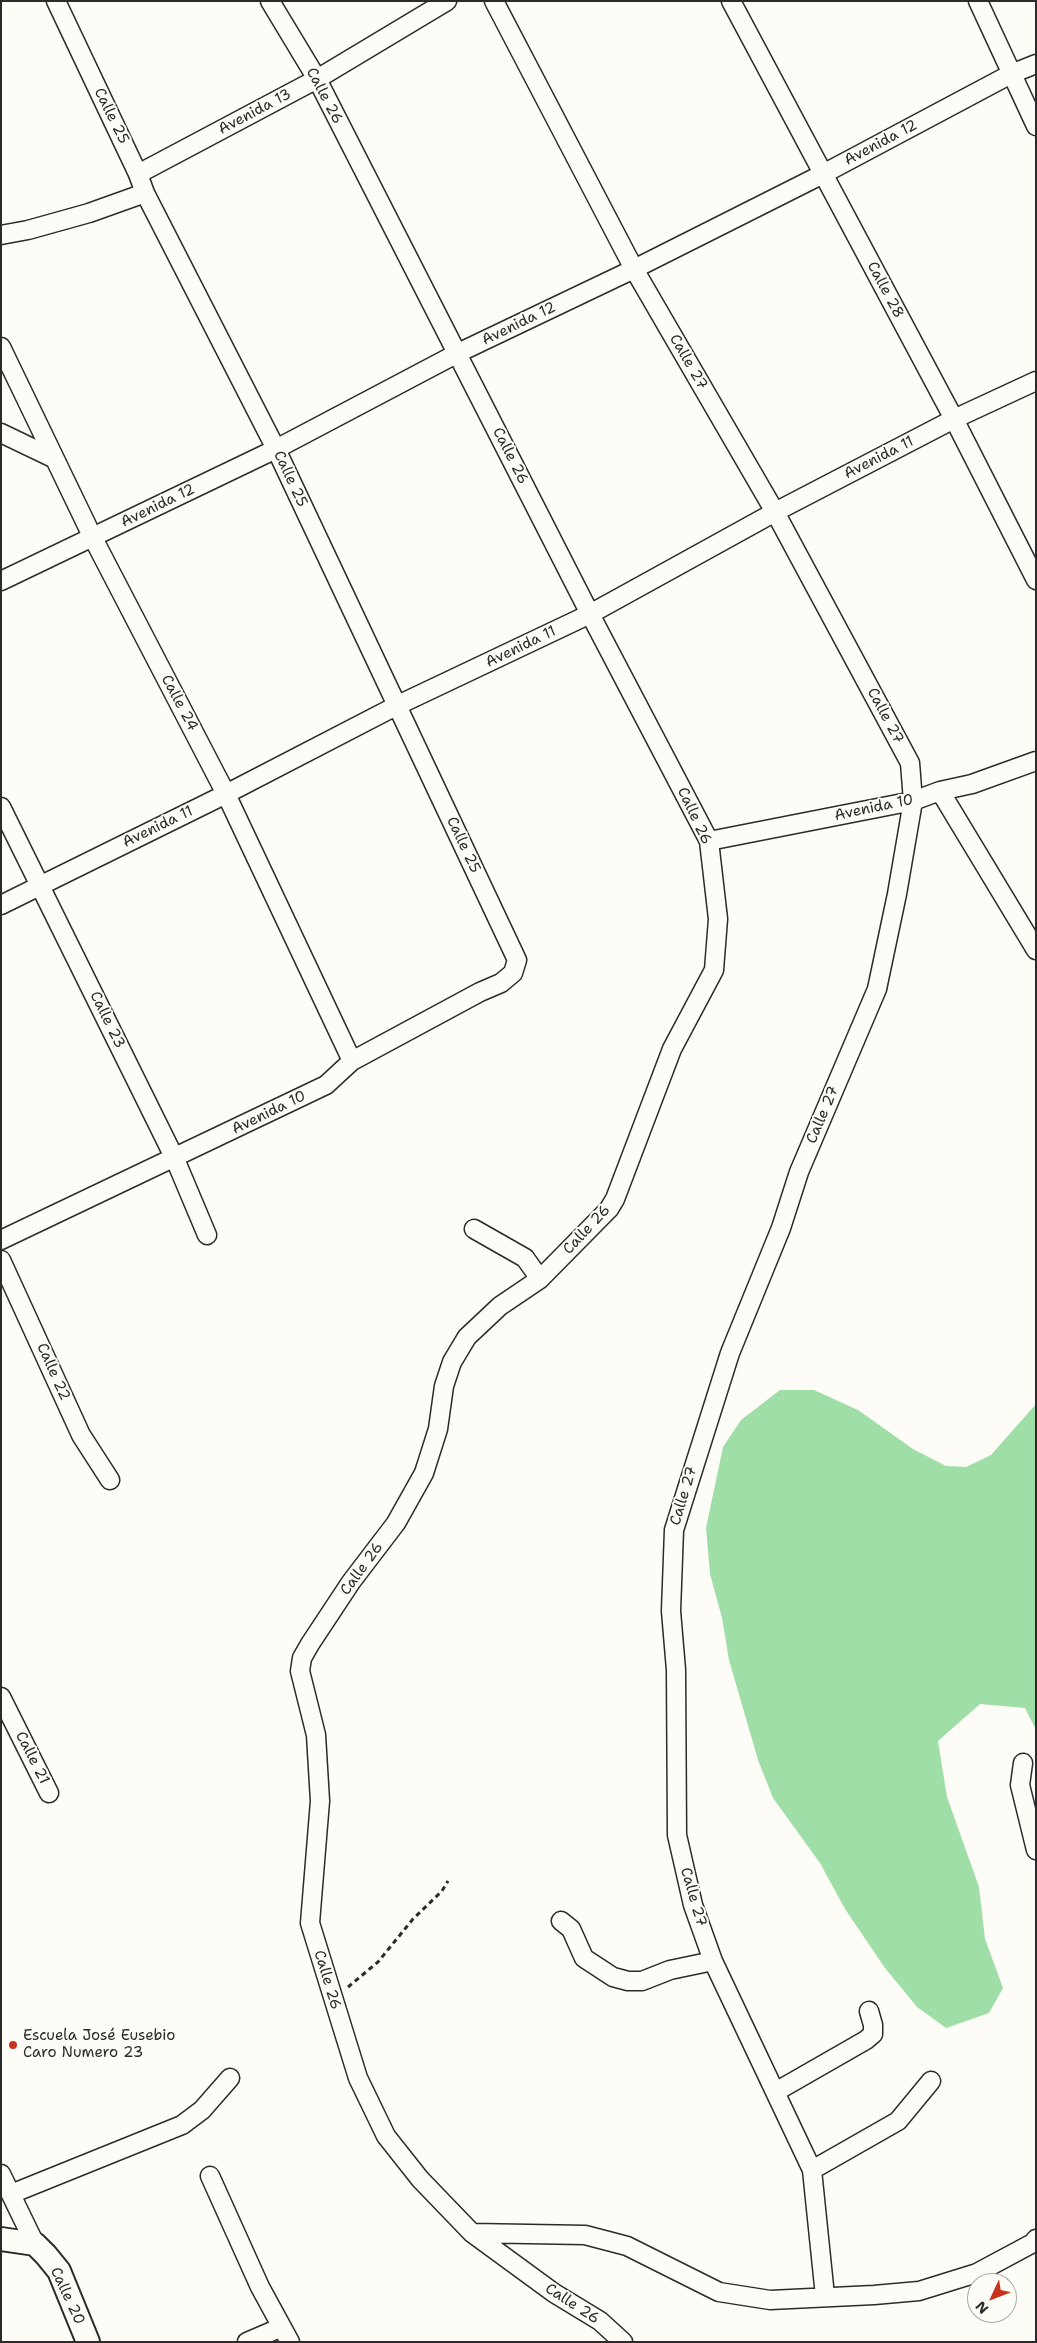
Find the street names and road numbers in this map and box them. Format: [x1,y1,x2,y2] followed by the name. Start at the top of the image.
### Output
[302,65,346,127] street label: Calle 26
[90,85,132,147] street label: Calle 25
[216,85,294,139] street label: Avenida 13
[842,116,920,170] street label: Avenida 12
[863,259,907,321] street label: Calle 28
[479,298,559,350] street label: Avenida 12
[665,331,711,393] street label: Calle 27
[488,425,532,487] street label: Calle 26
[841,433,917,483] street label: Avenida 11
[269,448,311,510] street label: Calle 25
[118,480,198,532] street label: Avenida 12
[483,622,559,672] street label: Avenida 11
[157,672,201,734] street label: Calle 24
[863,685,907,747] street label: Calle 27
[673,785,715,847] street label: Calle 26
[833,791,915,825] street label: Avenida 10
[120,802,196,852] street label: Avenida 11
[442,814,484,876] street label: Calle 25
[86,989,128,1051] street label: Calle 23
[803,1084,843,1146] street label: Calle 27
[229,1087,309,1139] street label: Avenida 10
[560,1202,614,1258] street label: Calle 26
[32,1340,74,1404] street label: Calle 22
[667,1464,701,1528] street label: Calle 27
[337,1539,387,1599] street label: Calle 26
[11,1729,53,1787] street label: Calle 21
[676,1865,710,1929] street label: Calle 27
[309,1948,345,2012] street label: Calle 26
[46,2264,88,2328] street label: Calle 20
[541,2280,603,2328] street label: Calle 26

